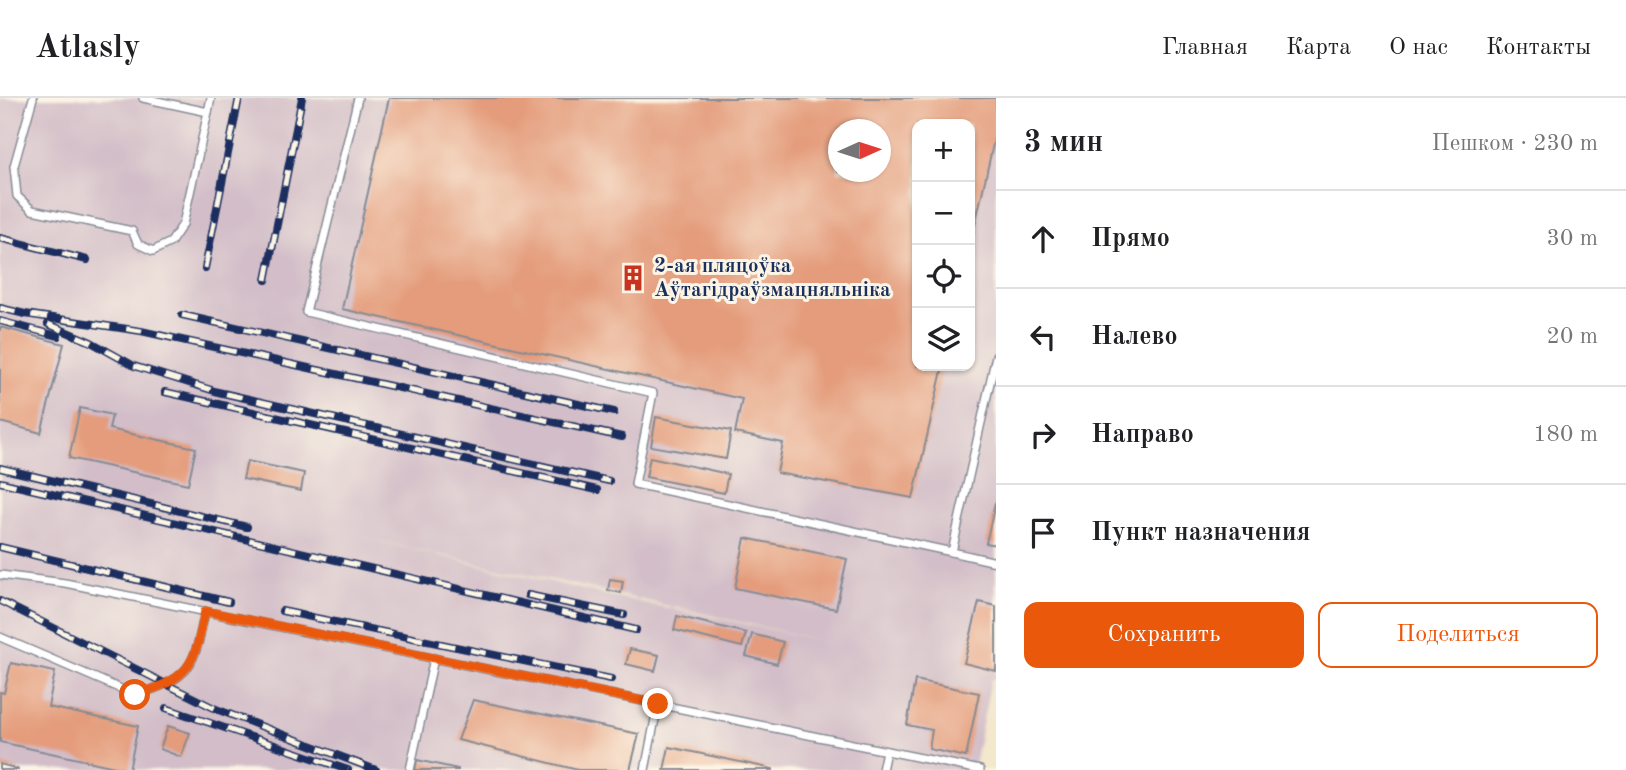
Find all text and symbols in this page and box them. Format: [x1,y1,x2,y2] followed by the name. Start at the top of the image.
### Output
[35,32,140,65] text: Atlasly
[1162,36,1248,60] text: Главная
[1286,36,1351,60] text: Карта
[1389,36,1448,60] text: О нас
[1486,36,1591,60] text: Контакты
[828,119,891,182] north arrow
[912,119,975,371] map controls
[912,119,975,182] button: +
[1024,128,1103,158] text: 3 мин
[1432,132,1598,155] text: Пешком · 230 m
[912,182,975,245] button: −
[1024,220,1062,258] icon: ahead
[1091,226,1170,252] text: Прямо
[1547,227,1598,250] text: 30 m
[912,245,975,308] button: locate
[654,256,891,301] place label: 2-ая пляцоўка Аўтагідраўзмацняльніка
[618,263,648,293] building icon: 2-ая пляцоўка Аўтагідраўзмацняльніка
[912,308,975,371] button: layers
[1024,318,1062,356] icon: left
[1091,324,1178,350] text: Налево
[1547,325,1598,348] text: 20 m
[1024,416,1062,454] icon: right
[1091,422,1194,448] text: Направо
[1533,423,1598,446] text: 180 m
[1024,514,1062,552] icon: arrive
[1091,520,1310,546] text: Пункт назначения
[1024,602,1304,668] button: Сохранить
[1318,602,1598,668] button: Поделиться
[119,679,150,710] route start
[642,688,673,719] route end

